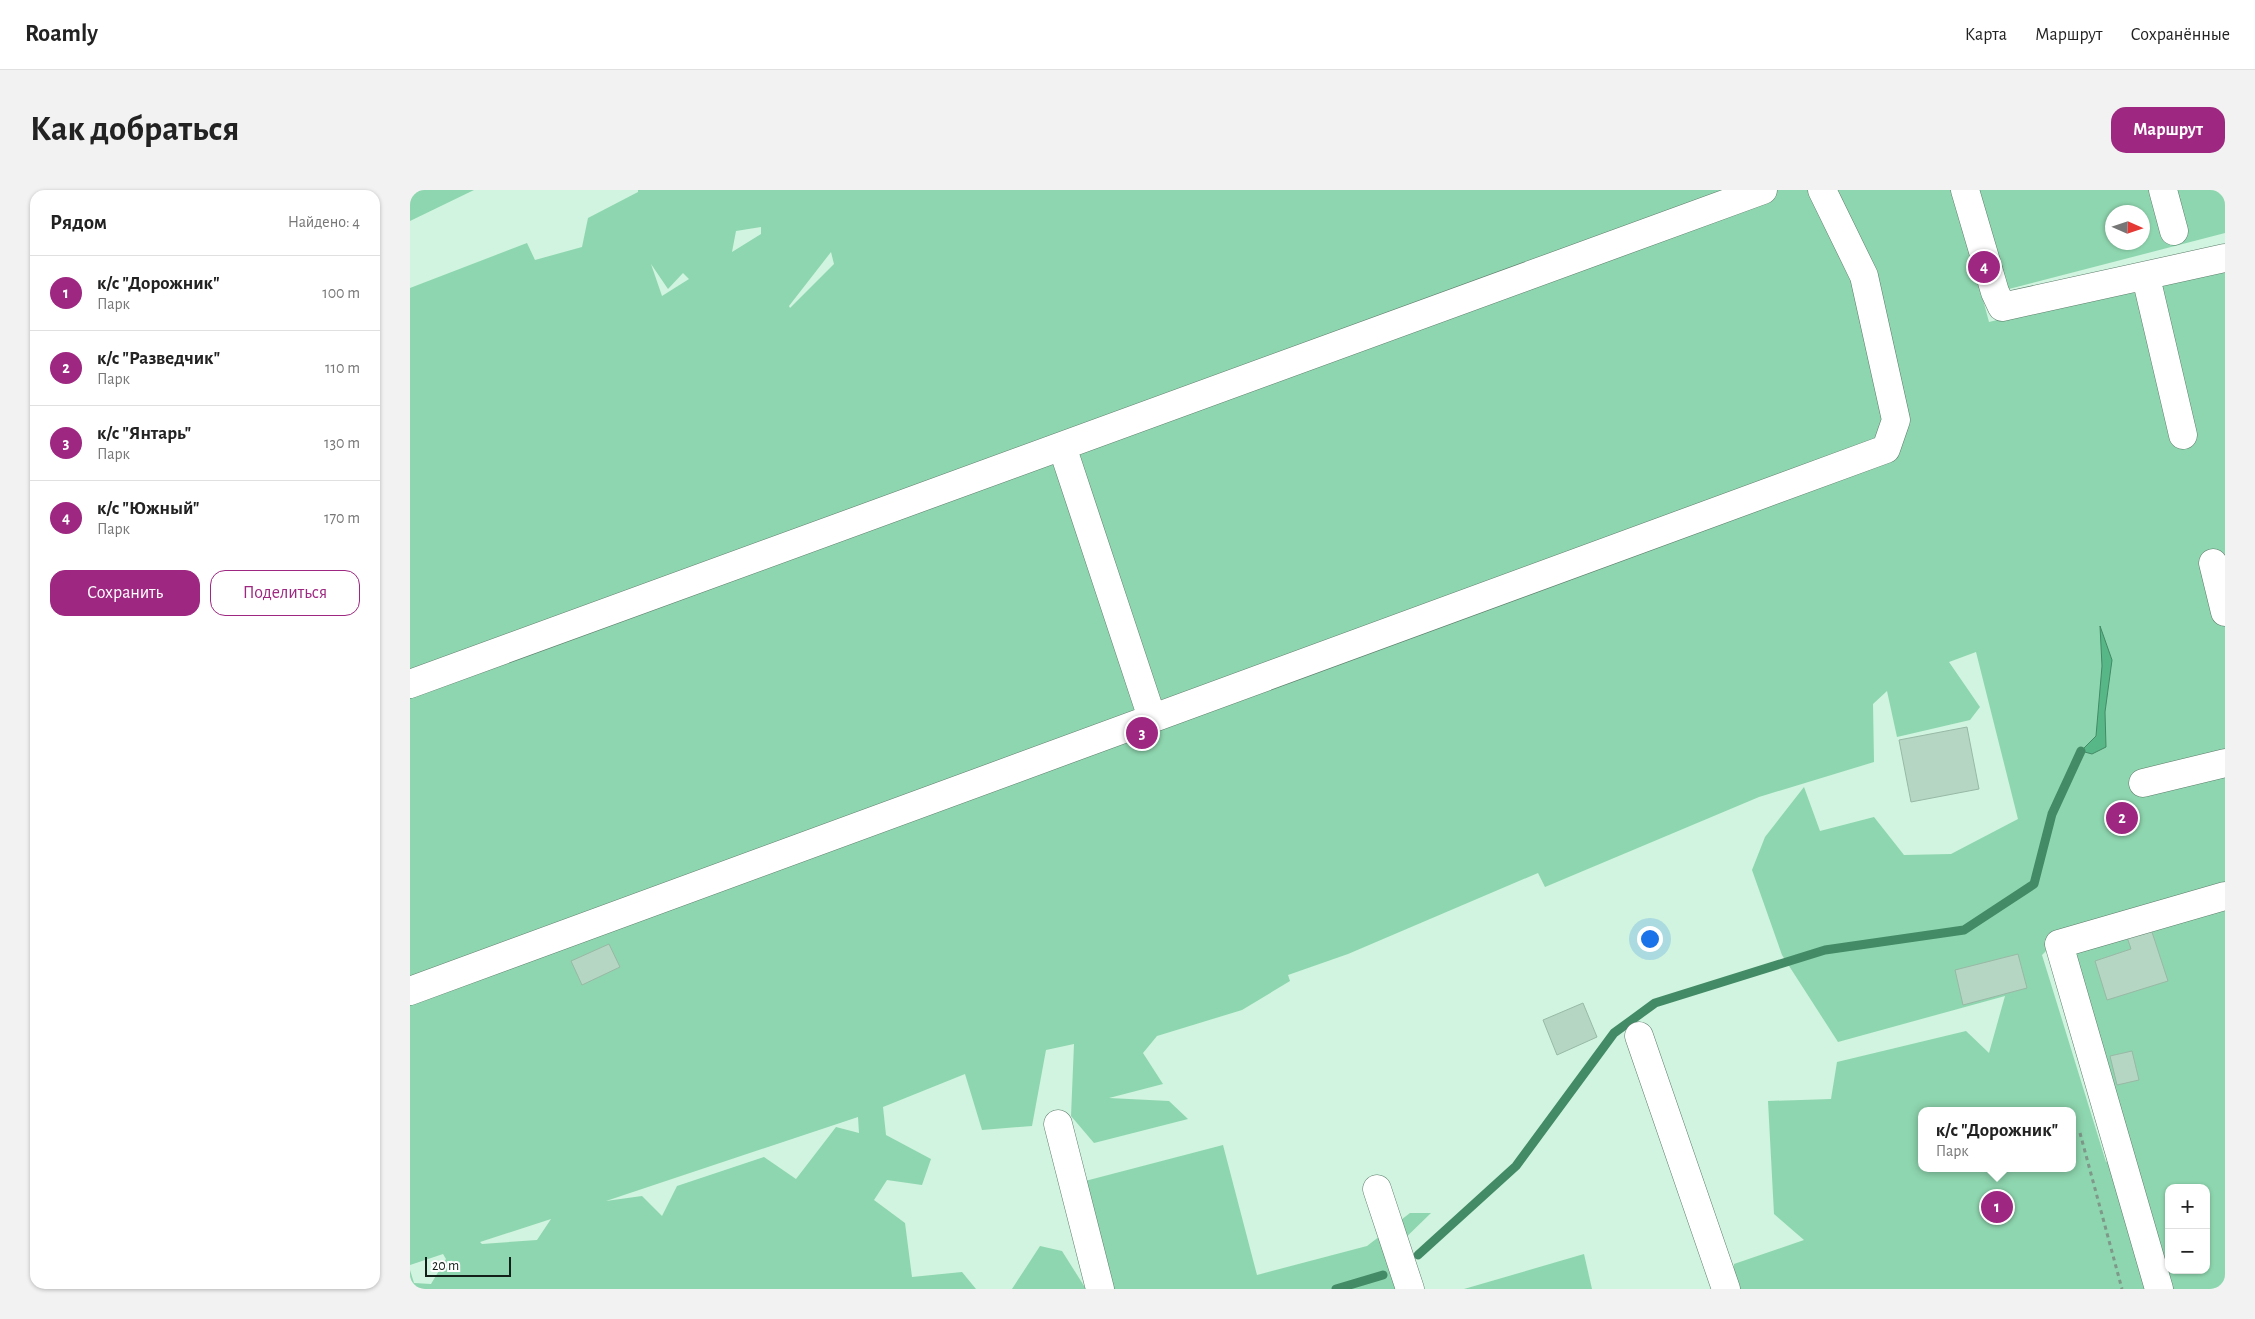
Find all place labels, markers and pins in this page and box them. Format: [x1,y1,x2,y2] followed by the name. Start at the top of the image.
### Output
[1968,248,2000,286] pin: 4
[1126,714,1158,752] pin: 3
[2106,799,2138,837] pin: 2
[1981,1188,2013,1226] pin: 1

